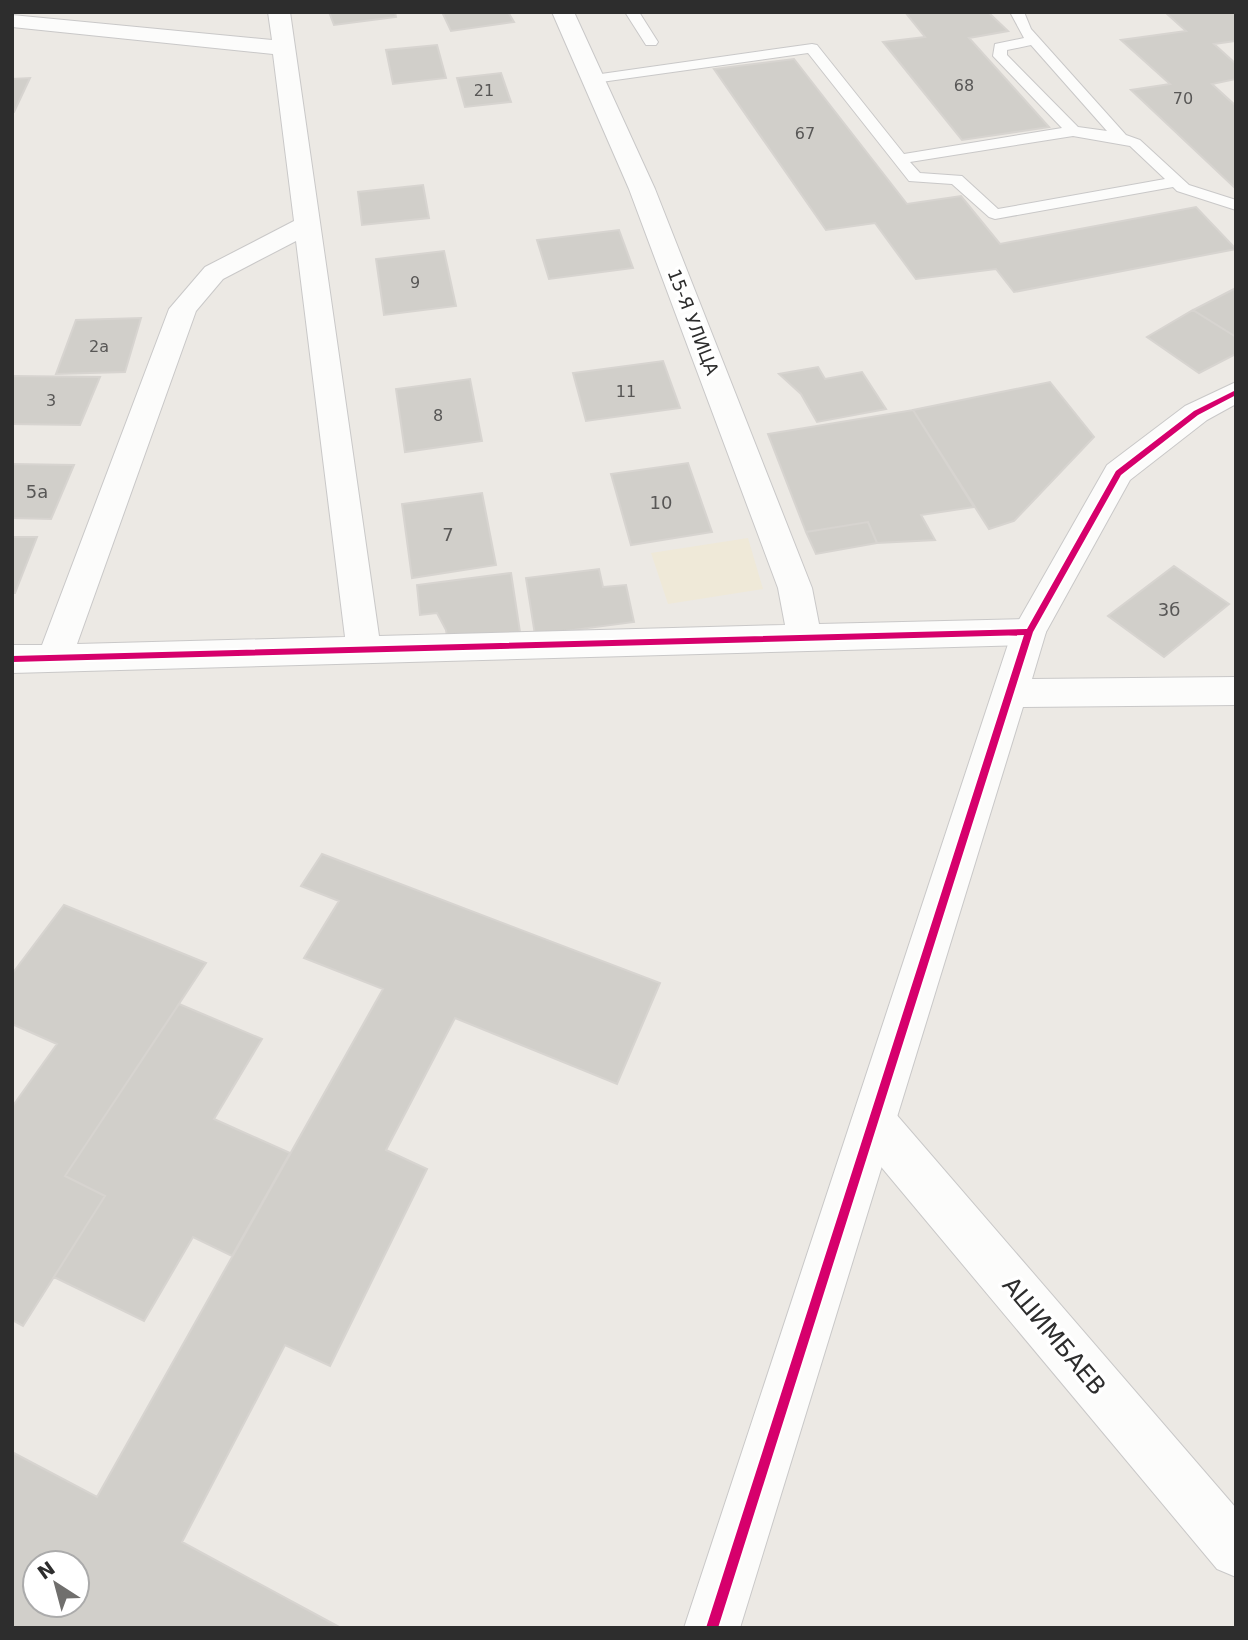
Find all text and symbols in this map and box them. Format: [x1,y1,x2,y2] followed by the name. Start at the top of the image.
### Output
[954,76,974,95] house number: 68
[474,81,494,100] house number: 21
[1173,89,1193,108] house number: 70
[795,124,815,143] house number: 67
[664,266,724,378] street label: 15-Я УЛИЦА
[410,273,420,292] house number: 9
[89,337,109,356] house number: 2а
[616,382,636,401] house number: 11
[46,391,56,410] house number: 3
[433,406,443,425] house number: 8
[26,481,48,502] house number: 5а
[650,492,672,513] house number: 10
[442,524,454,545] house number: 7
[1158,599,1180,620] house number: 3б
[997,1271,1111,1401] street label: АШИМБАЕВ
[21,1549,91,1619] north arrow
[33,1557,59,1584] text: N

